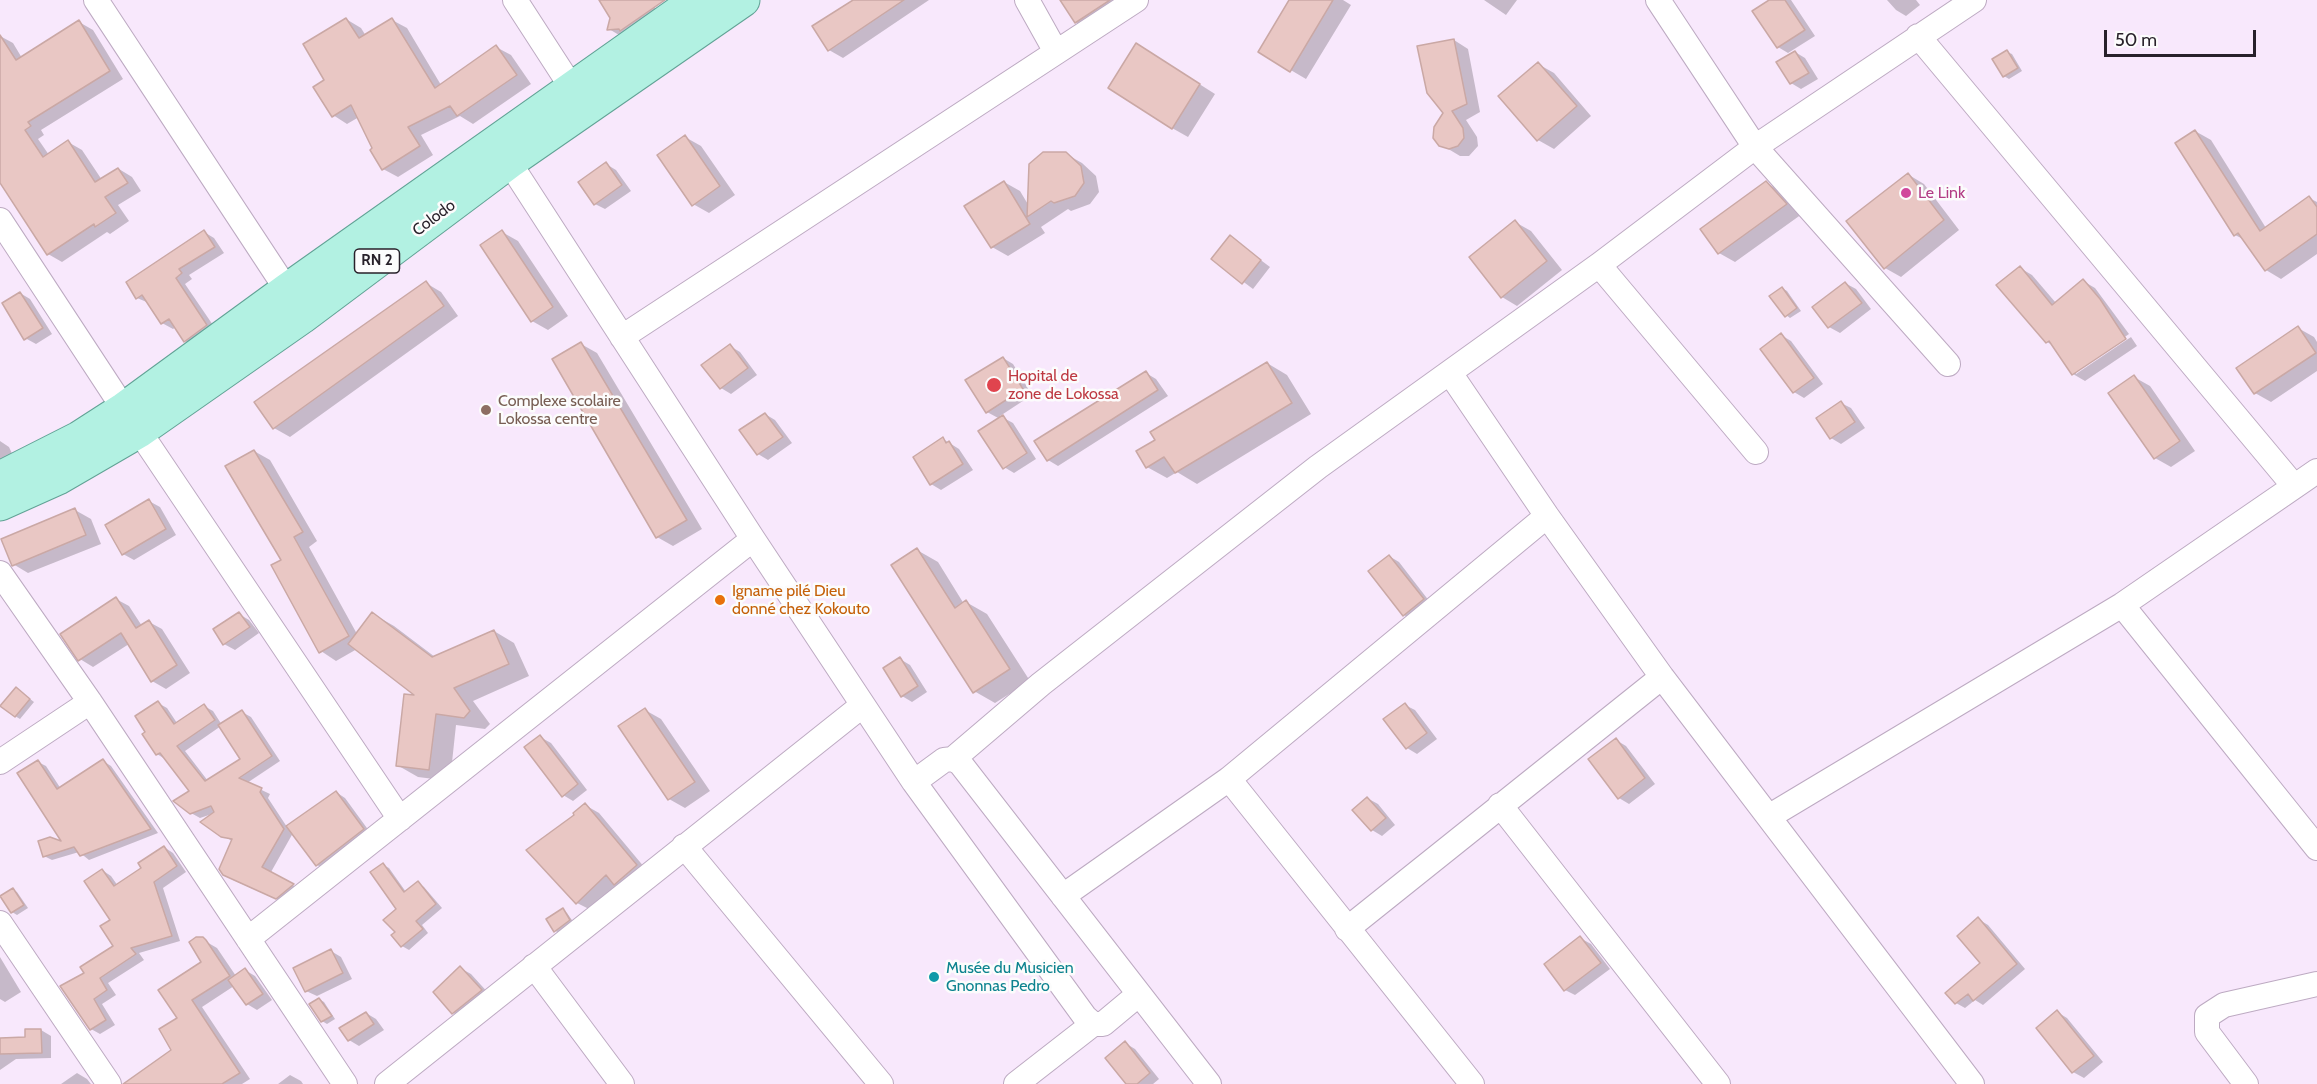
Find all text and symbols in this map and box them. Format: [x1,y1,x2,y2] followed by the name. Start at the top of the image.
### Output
[2107,18,2258,56] scale bar
[2115,29,2157,51] text: 50 m
[1918,183,1965,203] place label: Le Link
[1899,186,1913,200] marker: Le Link
[409,196,459,240] street label: Colodo
[354,249,400,273] road number: RN 2
[1008,366,1119,404] place label: Hopital de zone de Lokossa
[985,376,1003,394] marker: Hopital de zone de Lokossa
[498,391,621,429] place label: Complexe scolaire Lokossa centre
[479,403,493,417] marker: Complexe scolaire Lokossa centre
[732,581,870,619] place label: Igname pilé Dieu donné chez Kokouto
[713,593,727,607] marker: Igname pilé Dieu donné chez Kokouto
[946,958,1074,996] place label: Musée du Musicien Gnonnas Pedro
[927,970,941,984] marker: Musée du Musicien Gnonnas Pedro

